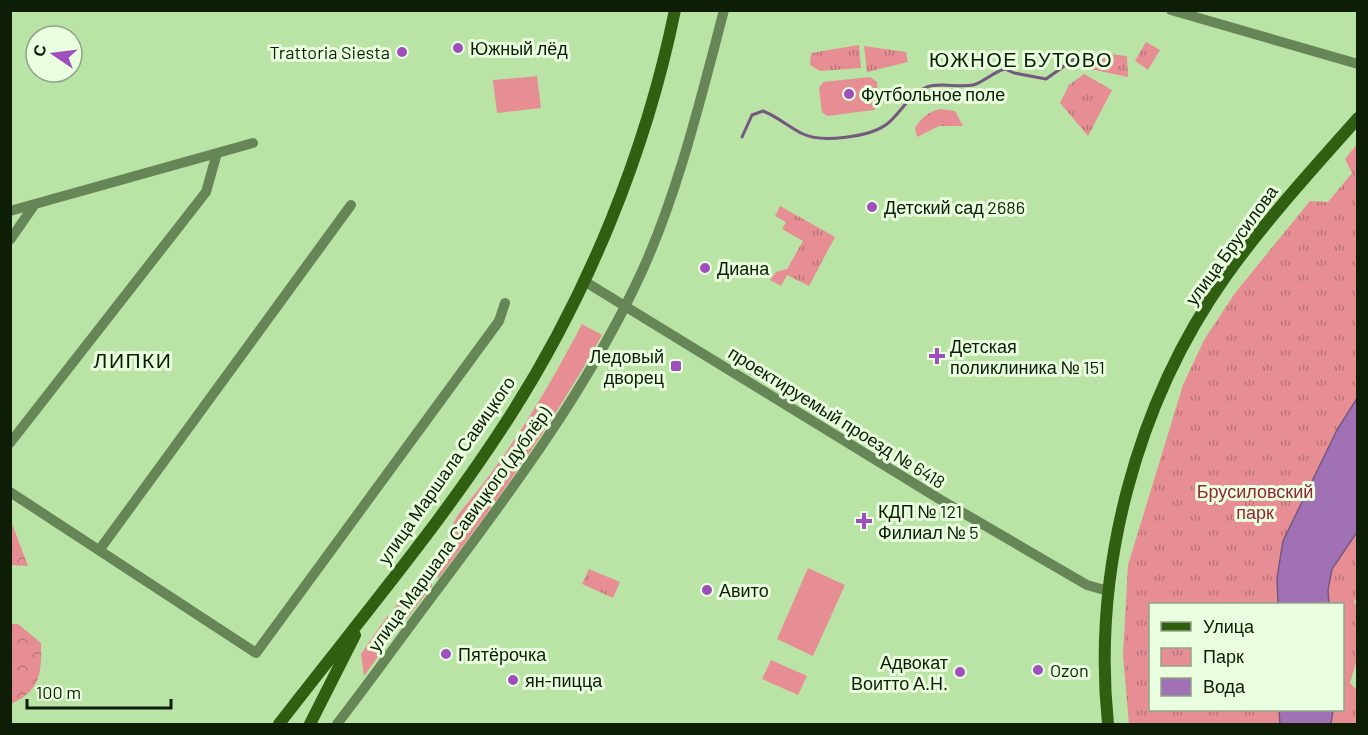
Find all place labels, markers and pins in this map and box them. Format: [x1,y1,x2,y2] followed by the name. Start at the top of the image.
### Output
[470,37,568,59] place label: Южный лёд
[270,41,390,63] place label: Trattoria Siesta
[451,41,465,55] marker: Южный лёд
[395,45,409,59] marker: Trattoria Siesta
[861,83,1005,105] place label: Футбольное поле
[842,87,856,101] marker: Футбольное поле
[884,196,1025,218] place label: Детский сад 2686
[865,200,879,214] marker: Детский сад 2686
[717,257,770,279] place label: Диана
[698,261,712,275] marker: Диана
[950,335,1105,378] place label: Детская поликлиника № 151
[590,345,664,388] place label: Ледовый дворец
[928,347,946,365] marker: Детская поликлиника № 151
[669,359,683,373] marker: Ледовый дворец
[878,500,979,543] place label: КДП № 121 Филиал № 5
[855,512,873,530] marker: КДП № 121 Филиал № 5
[719,579,769,601] place label: Авито
[700,583,714,597] marker: Авито
[458,643,547,665] place label: Пятёрочка
[439,647,453,661] marker: Пятёрочка
[851,651,948,694] place label: Адвокат Воитто А.Н.
[1050,659,1089,681] place label: Ozon
[1031,663,1045,677] marker: Ozon
[953,665,967,679] marker: Адвокат Воитто А.Н.
[525,669,603,691] place label: ян-пицца
[506,673,520,687] marker: ян-пицца

